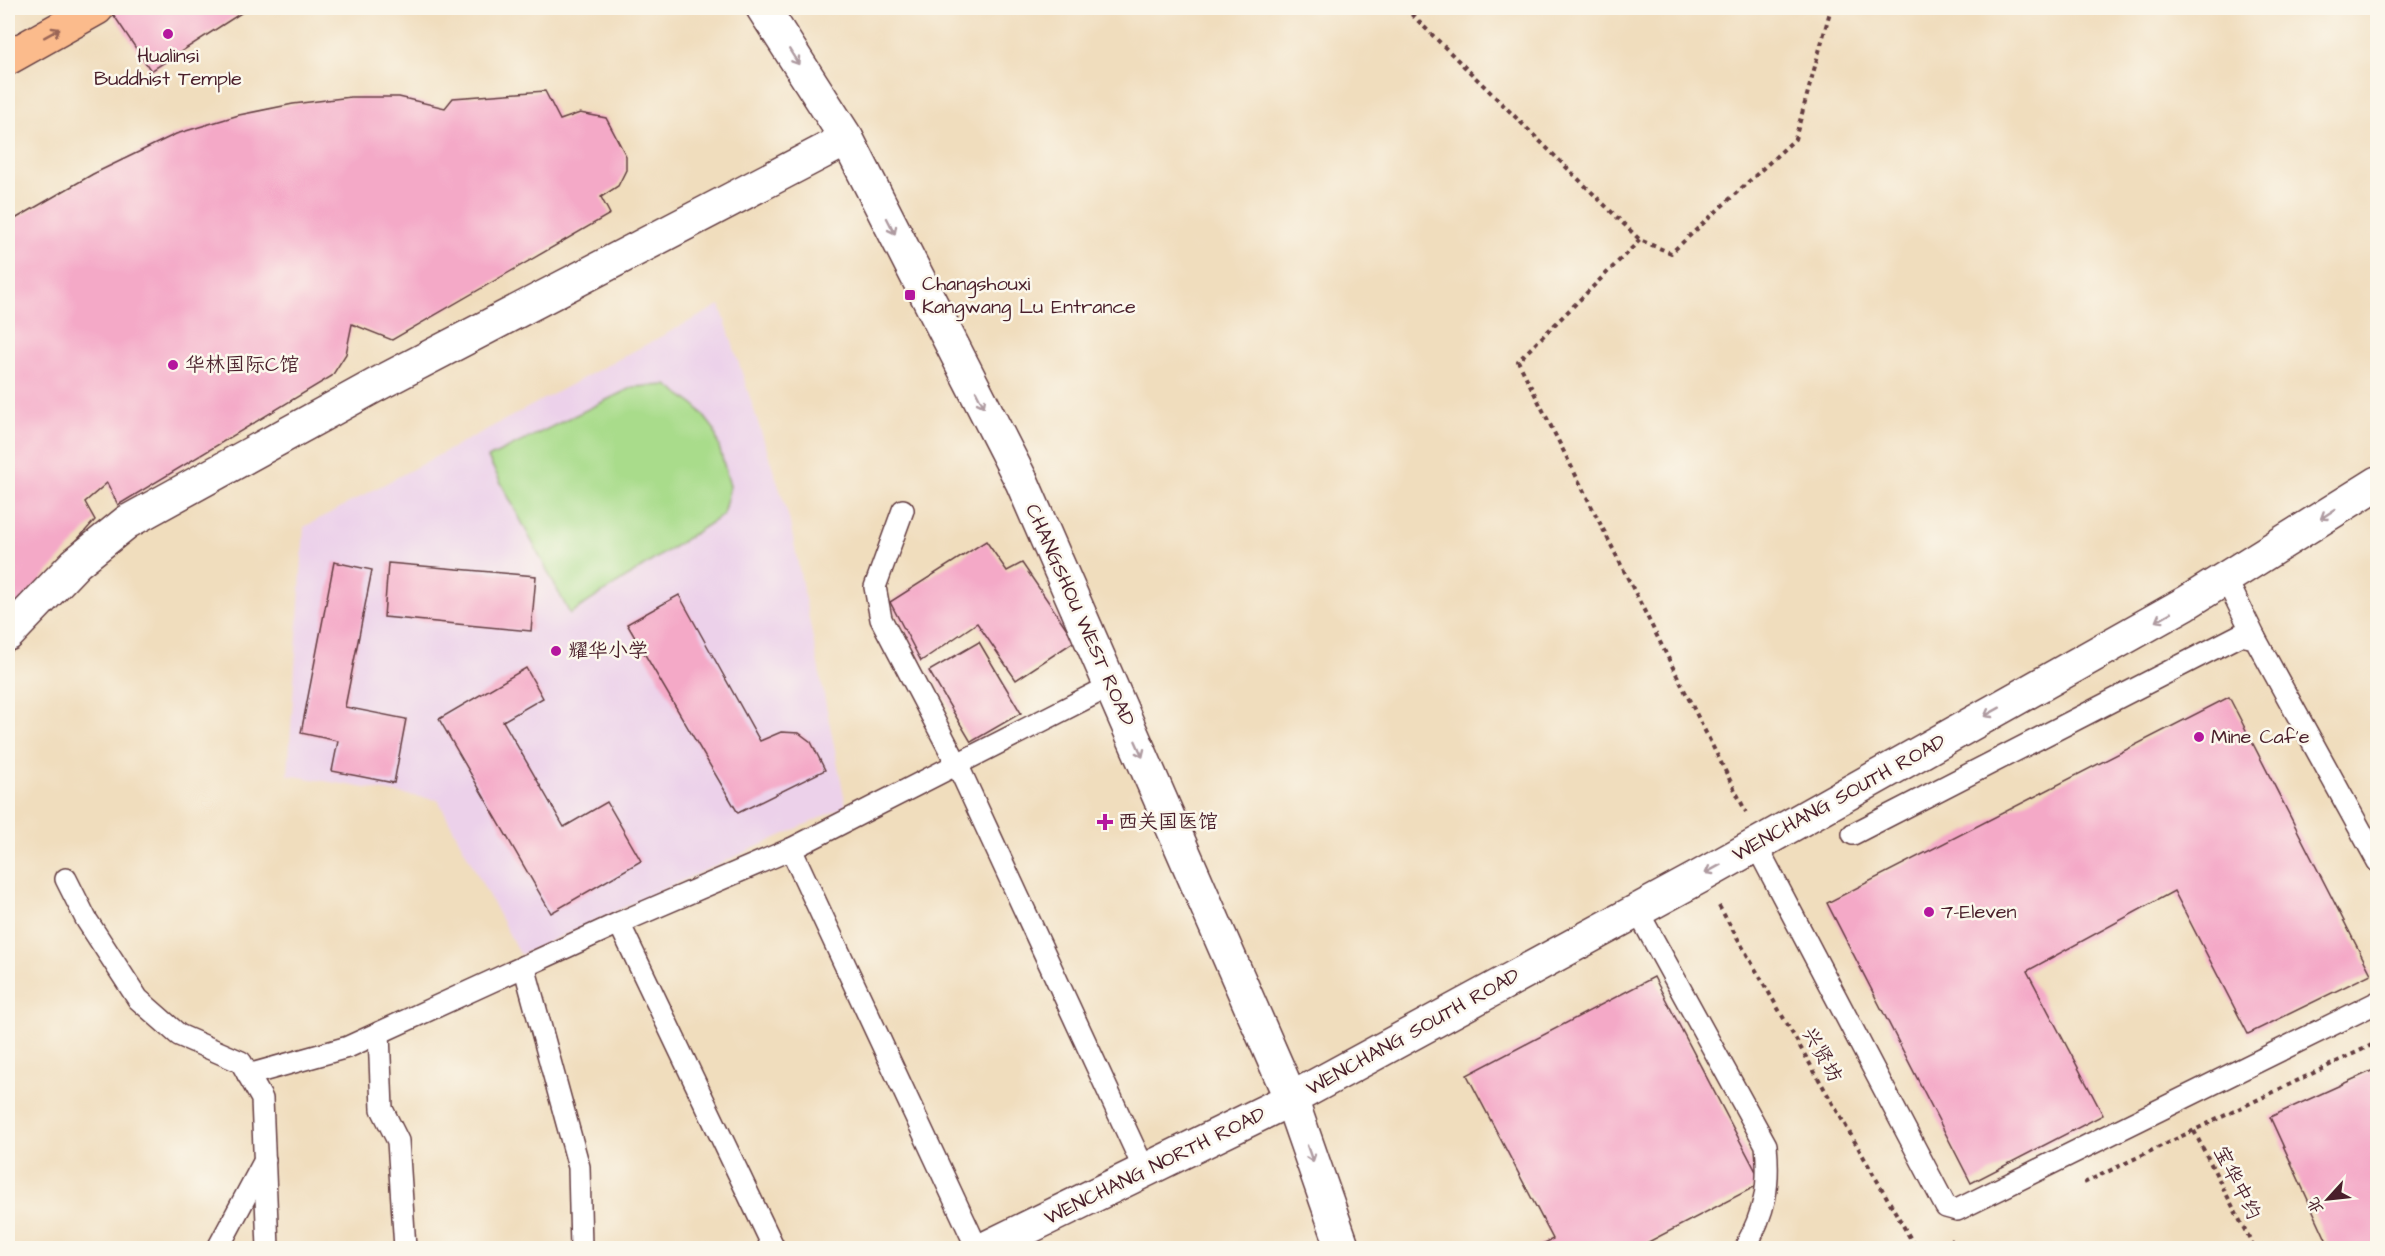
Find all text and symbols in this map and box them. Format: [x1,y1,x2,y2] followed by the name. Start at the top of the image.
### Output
[43,27,61,38] one-way arrow
[161,27,175,41] marker: Hualinsi Buddhist Temple
[94,42,242,93] place label: Hualinsi Buddhist Temple
[788,48,800,65] one-way arrow
[885,217,897,234] one-way arrow
[922,270,1136,322] place label: Changshouxi Kangwang Lu Entrance
[903,288,917,302] marker: Changshouxi Kangwang Lu Entrance
[185,351,299,379] place label: 华林国际C馆
[166,358,180,372] marker: 华林国际C馆
[975,390,986,408] one-way arrow
[1018,499,1142,731] street label: CHANGSHOU WEST ROAD
[2320,509,2337,521] one-way arrow
[2154,612,2172,623] one-way arrow
[568,637,648,665] place label: 耀华小学
[549,644,563,658] marker: 耀华小学
[1984,707,2002,718] one-way arrow
[2211,723,2310,751] place label: Mine Caf'e
[1727,728,1951,868] street label: WENCHANG SOUTH ROAD
[2192,730,2206,744] marker: Mine Caf'e
[1134,739,1145,757] one-way arrow
[1118,808,1218,836] place label: 西关国医馆
[1096,813,1114,831] marker: 西关国医馆
[1704,864,1721,876] one-way arrow
[1941,898,2017,926] place label: 7-Eleven
[1922,905,1936,919] marker: 7-Eleven
[1301,962,1525,1102] street label: WENCHANG SOUTH ROAD
[1795,1022,1849,1088] street label: 兴贤坊
[1040,1100,1270,1232] street label: WENCHANG NORTH ROAD
[2206,1141,2268,1225] street label: 宝华中约
[1306,1144,1317,1163] one-way arrow
[2298,1169,2358,1229] north arrow
[2302,1193,2329,1217] text: 北

